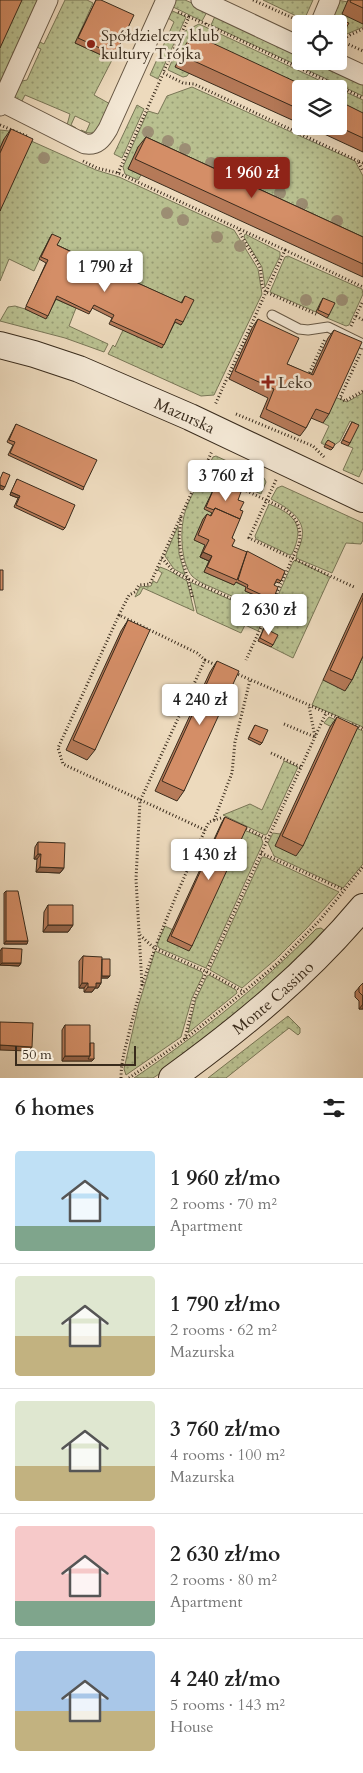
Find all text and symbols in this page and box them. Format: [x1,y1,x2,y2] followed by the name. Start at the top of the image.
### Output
[292,15,347,135] map controls
[292,15,347,70] button: locate
[101,25,219,65] place label: Spółdzielczy klub kultury Trójka
[85,38,97,50] marker: Spółdzielczy klub kultury Trójka
[292,80,347,135] button: layers
[200,156,304,199] pin: 1 960 zł
[225,162,279,184] text: 1 960 zł
[53,250,157,293] pin: 1 790 zł
[78,256,132,278] text: 1 790 zł
[278,372,313,394] place label: Leko
[262,376,274,388] marker: Leko
[150,393,219,439] street label: Mazurska
[174,460,278,502] pin: 3 760 zł
[199,465,253,487] text: 3 760 zł
[217,594,321,636] pin: 2 630 zł
[242,599,296,621] text: 2 630 zł
[148,684,252,726] pin: 4 240 zł
[173,689,227,711] text: 4 240 zł
[157,838,261,881] pin: 1 430 zł
[182,844,236,866] text: 1 430 zł
[228,956,319,1040] street label: Monte Cassino
[15,1043,136,1066] scale bar
[22,1045,52,1064] text: 50 m
[15,1094,94,1123] text: 6 homes
[320,1094,348,1122] icon: filters
[170,1164,280,1193] text: 1 960 zł/mo
[55,1171,115,1231] icon: home
[170,1193,277,1215] text: 2 rooms · 70 m²
[170,1215,243,1237] text: Apartment
[170,1290,280,1319] text: 1 790 zł/mo
[55,1296,115,1356] icon: home
[170,1319,277,1341] text: 2 rooms · 62 m²
[170,1341,235,1363] text: Mazurska
[170,1415,280,1444] text: 3 760 zł/mo
[55,1421,115,1481] icon: home
[170,1444,285,1466] text: 4 rooms · 100 m²
[170,1466,235,1488] text: Mazurska
[170,1540,280,1569] text: 2 630 zł/mo
[55,1546,115,1606] icon: home
[170,1569,277,1591] text: 2 rooms · 80 m²
[170,1591,243,1613] text: Apartment
[170,1665,280,1694] text: 4 240 zł/mo
[55,1671,115,1731] icon: home
[170,1694,285,1716] text: 5 rooms · 143 m²
[170,1716,213,1738] text: House

